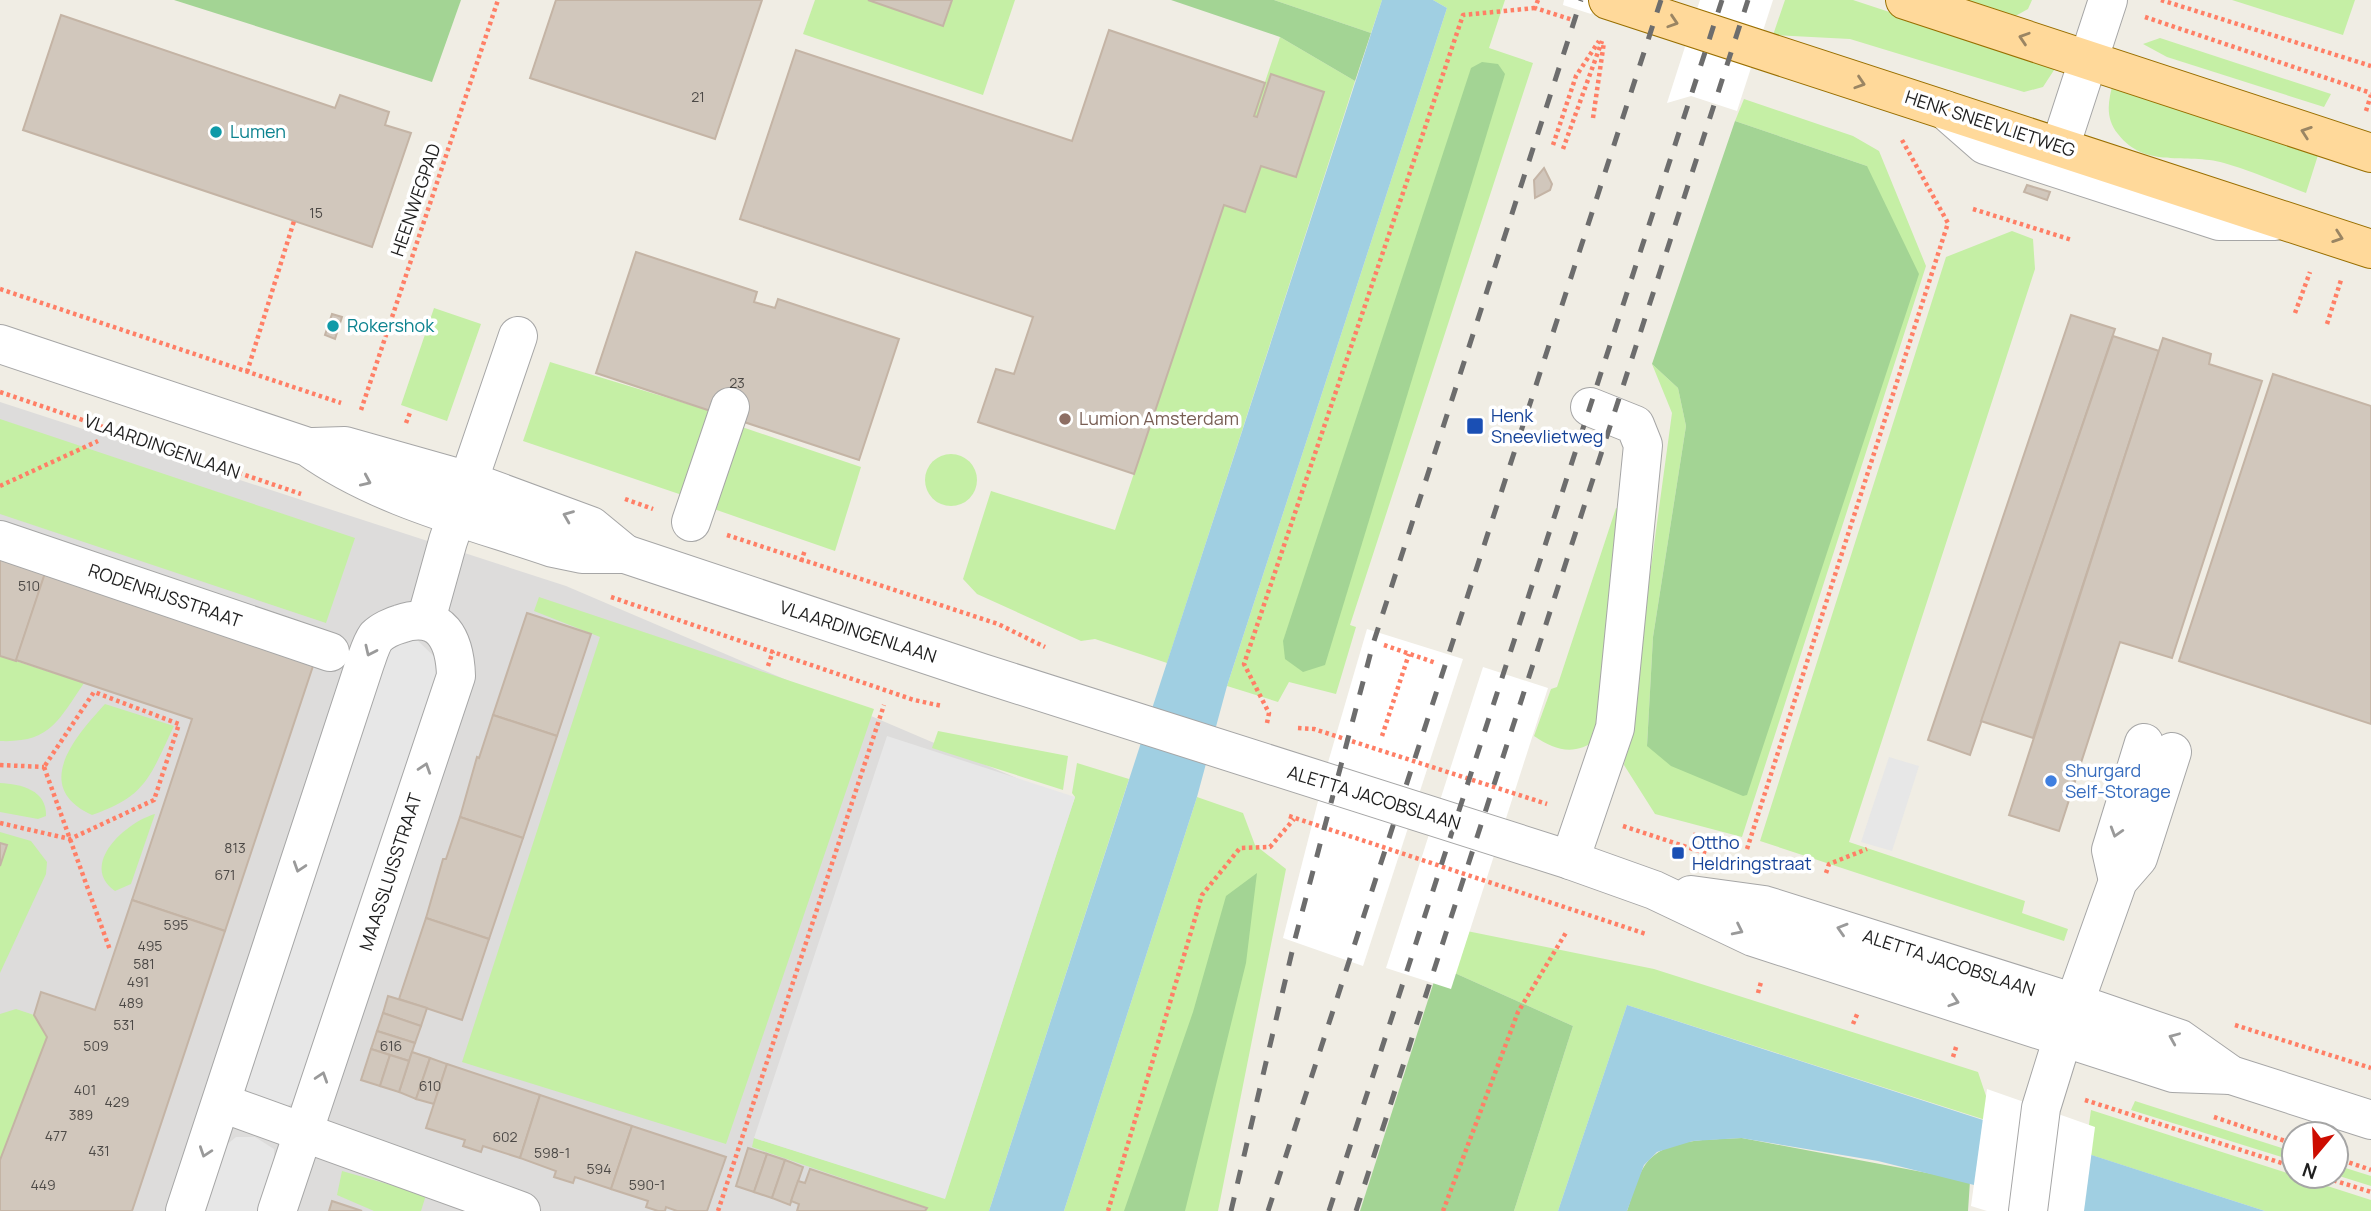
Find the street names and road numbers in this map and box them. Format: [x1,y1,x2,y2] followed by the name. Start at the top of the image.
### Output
[1902,84,2079,162] street label: HENK SNEEVLIETWEG
[385,140,446,259] street label: HEENWEGPAD
[81,408,244,484] street label: VLAARDINGENLAAN
[85,558,245,633] street label: RODENRIJSSTRAAT
[777,594,940,668] street label: VLAARDINGENLAAN
[1285,759,1464,835] street label: ALETTA JACOBSLAAN
[353,790,427,954] street label: MAASSLUISSTRAAT
[1860,923,2039,1001] street label: ALETTA JACOBSLAAN

